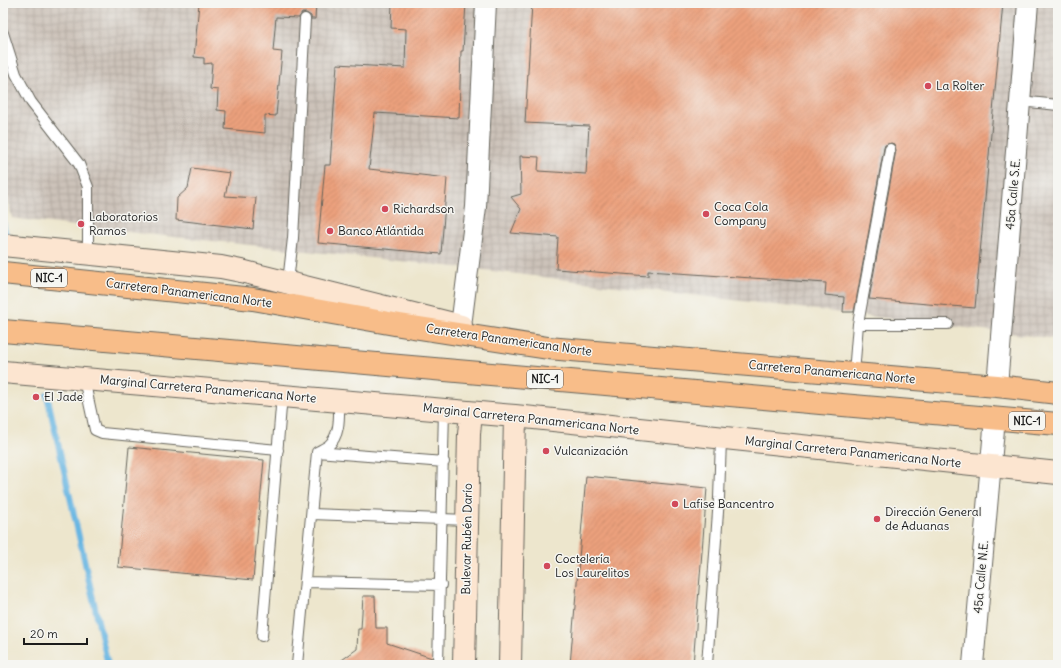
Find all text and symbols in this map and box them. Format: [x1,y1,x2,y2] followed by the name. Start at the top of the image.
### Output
[936,78,985,93] place label: La Rolter
[923,81,933,91] marker: La Rolter
[1002,158,1023,230] street label: 45a Calle S.E.
[714,199,768,228] place label: Coca Cola Company
[393,201,454,216] place label: Richardson
[380,204,390,214] marker: Richardson
[89,209,158,238] place label: Laboratorios Ramos
[701,209,711,219] marker: Coca Cola Company
[76,219,86,229] marker: Laboratorios Ramos
[338,223,424,238] place label: Banco Atlántida
[325,226,335,236] marker: Banco Atlántida
[31,269,67,287] road number: NIC-1
[105,275,273,310] street label: Carretera Panamericana Norte
[425,320,593,359] street label: Carretera Panamericana Norte
[748,357,916,386] street label: Carretera Panamericana Norte
[527,370,563,388] road number: NIC-1
[99,372,317,405] street label: Marginal Carretera Panamericana Norte
[44,389,83,404] place label: El Jade
[31,392,41,402] marker: El Jade
[422,400,640,437] street label: Marginal Carretera Panamericana Norte
[1009,412,1045,430] road number: NIC-1
[744,433,962,470] street label: Marginal Carretera Panamericana Norte
[554,443,628,458] place label: Vulcanización
[541,446,551,456] marker: Vulcanización
[458,483,475,595] street label: Bulevar Rubén Darío
[683,496,774,511] place label: Lafise Bancentro
[670,499,680,509] marker: Lafise Bancentro
[885,504,981,533] place label: Dirección General de Aduanas
[872,514,882,524] marker: Dirección General de Aduanas
[970,540,991,614] street label: 45a Calle N.E.
[555,551,629,580] place label: Coctelería Los Laurelitos
[542,561,552,571] marker: Coctelería Los Laurelitos
[24,620,87,646] scale bar
[30,626,58,641] text: 20 m

